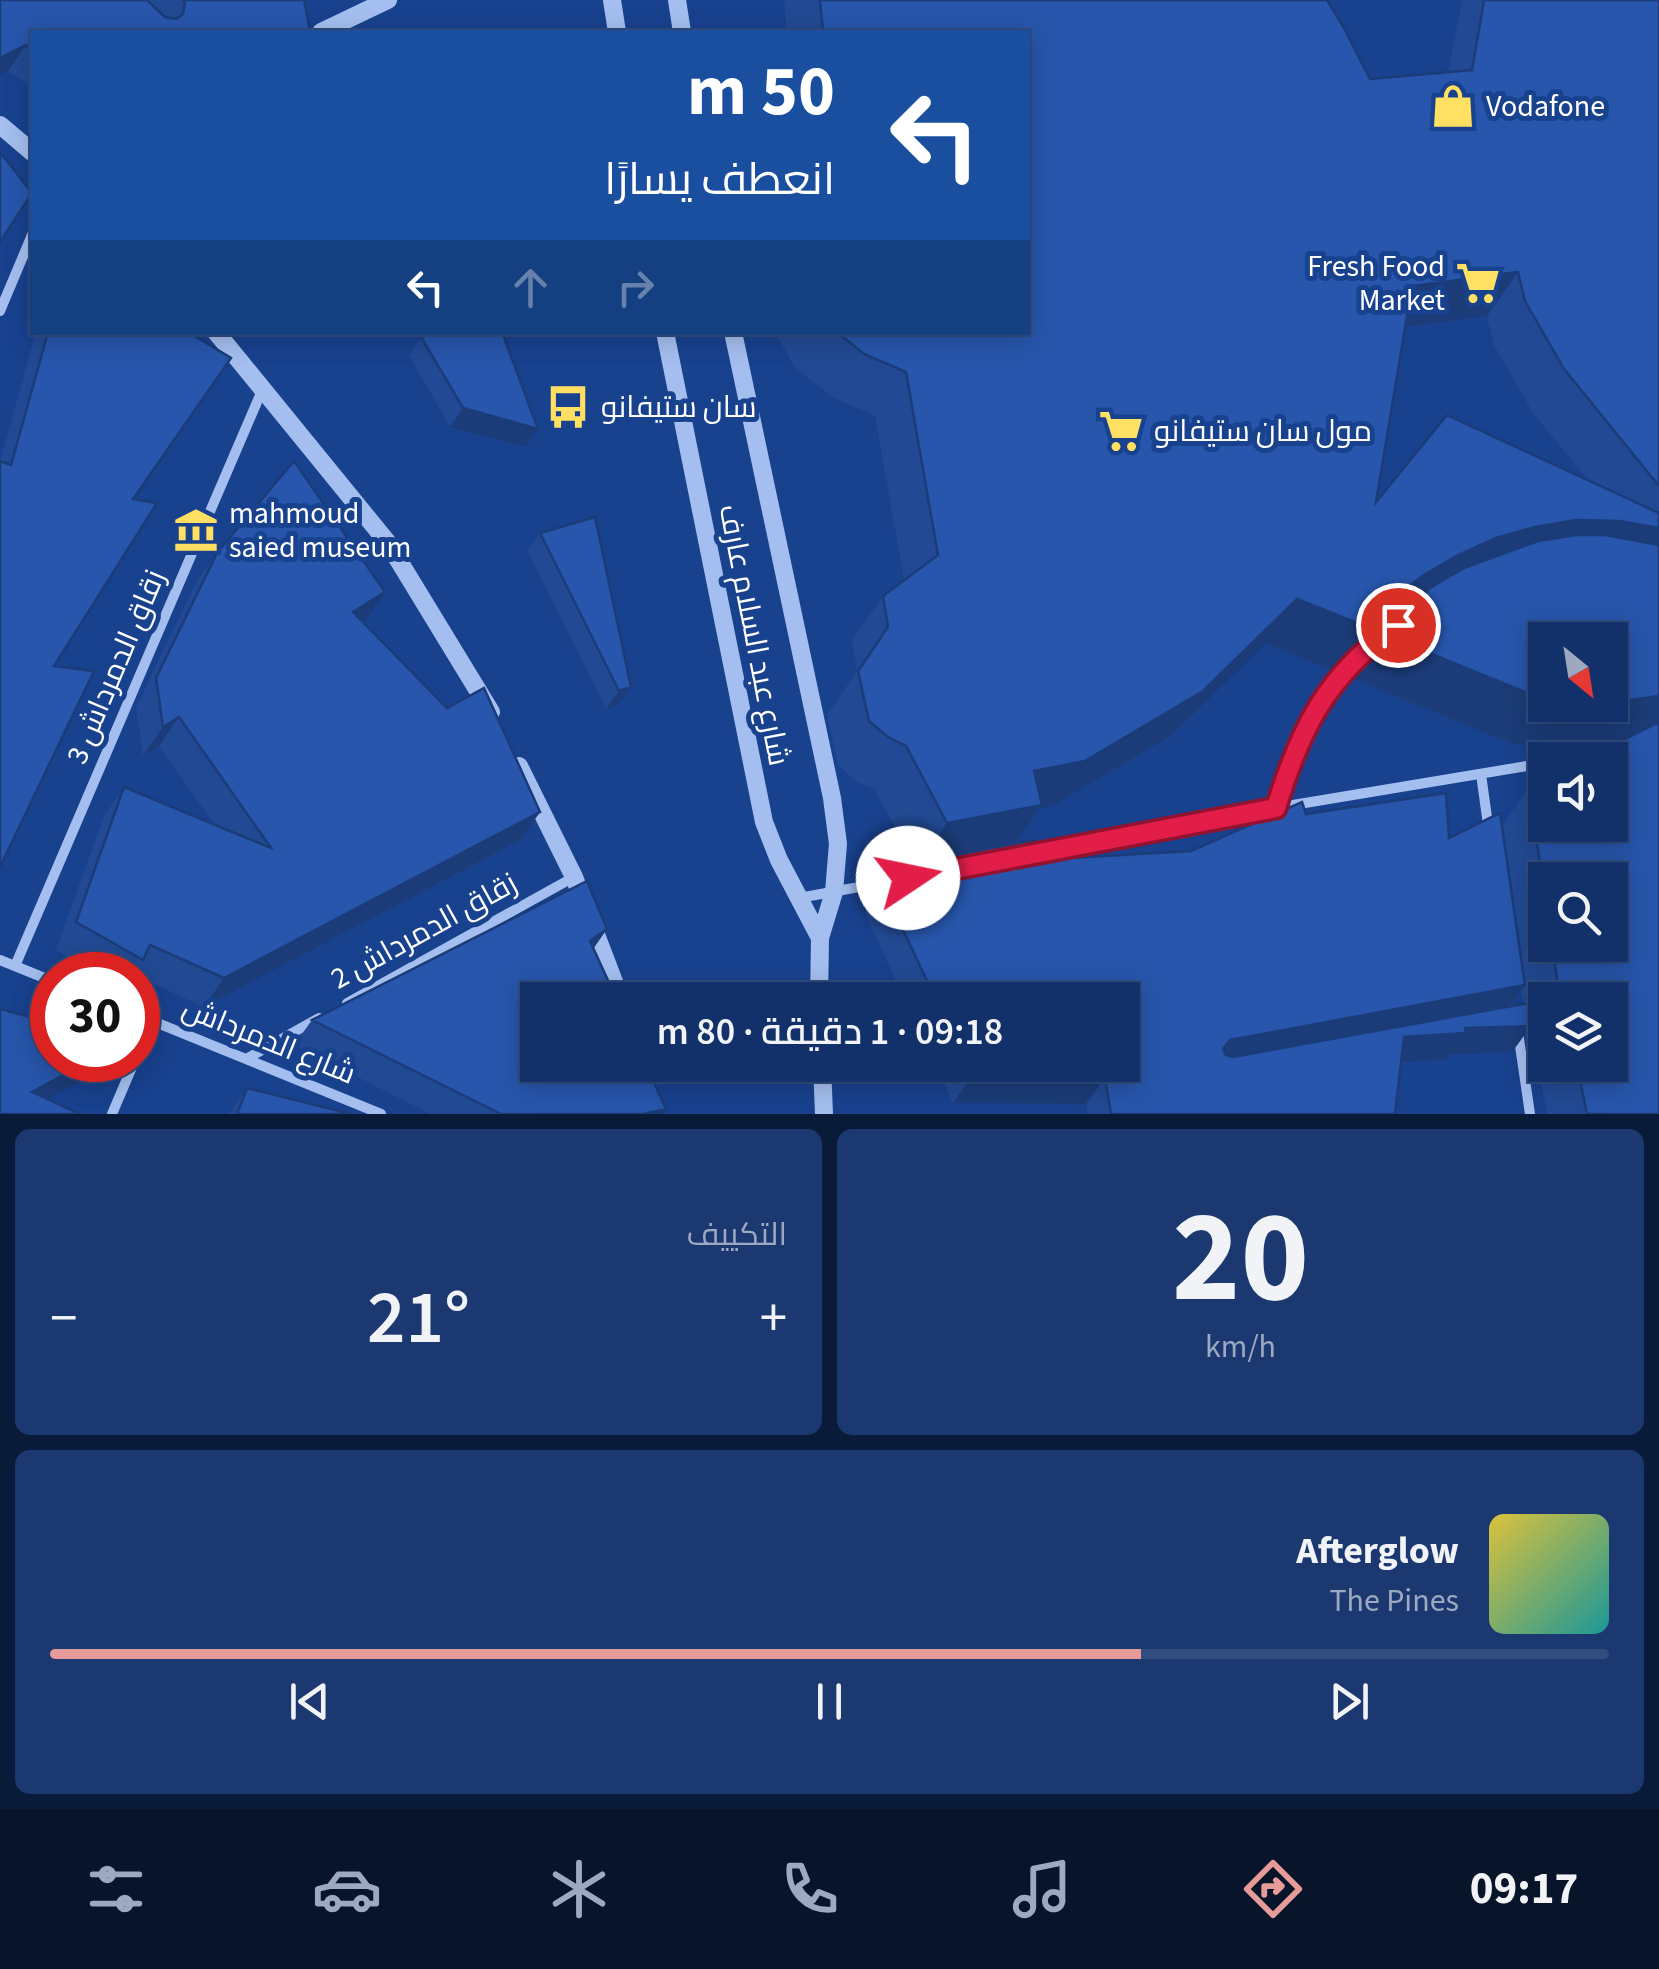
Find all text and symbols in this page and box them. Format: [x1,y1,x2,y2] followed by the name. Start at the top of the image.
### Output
[687,42,835,142] text: 50 m
[870,70,1000,200] icon: left
[1429,82,1477,130] shop icon: Vodafone
[1486,85,1605,128] place label: Vodafone
[604,148,835,212] text: انعطف يسارًا
[1307,245,1445,322] place label: Fresh Food Market
[1454,259,1502,307] supermarket icon: Fresh Food Market
[398,260,453,315] icon: left
[503,260,558,315] icon: ahead
[608,260,663,315] icon: right
[544,383,592,431] bus stop icon: سان ستيفانو
[601,386,756,429] place label: سان ستيفانو
[1097,407,1145,455] supermarket icon: مول سان ستيفانو
[1154,410,1372,453] place label: مول سان ستيفانو
[229,492,411,569] place label: mahmoud saied museum
[708,501,800,769] street label: شارع عبد السلام عارف
[172,506,220,554] museum icon: mahmoud saied museum
[56,563,176,771] street label: زقاق الدمرداش 3
[1356,583,1441,668] pin
[1371,598,1426,653] icon: arrive
[1528,622,1628,722] north arrow
[1528,622,1628,1082] map controls
[1528,742,1628,842] button: sound
[856,826,960,930] position arrow
[323,862,525,1000] street label: زقاق الدمرداش 2
[1528,862,1628,962] button: search
[30,952,160,1082] speed limit sign: 30
[1528,982,1628,1082] button: layers
[176,987,362,1095] street label: شارع الدمرداش
[657,1005,1003,1059] text: 09:18 · 1 دقيقة · 80 m
[1172,1166,1309,1351] text: 20
[687,1212,787,1258] text: التكييف
[367,1265,470,1372] text: 21°
[50,1280,77,1358] text: −
[760,1280,787,1358] text: +
[1205,1324,1276,1370] text: km/h
[1296,1524,1459,1578] text: Afterglow
[1329,1578,1459,1624] text: The Pines
[282,1674,337,1729] icon: previous
[802,1674,857,1729] icon: pause
[1322,1674,1377,1729] icon: next
[81,1854,151,1924] icon: filters
[312,1854,382,1924] icon: car
[544,1854,614,1924] icon: climate
[775,1854,845,1924] icon: phone
[1007,1854,1077,1924] icon: music
[1238,1854,1308,1924] icon: directions
[1470,1857,1578,1921] text: 09:17

